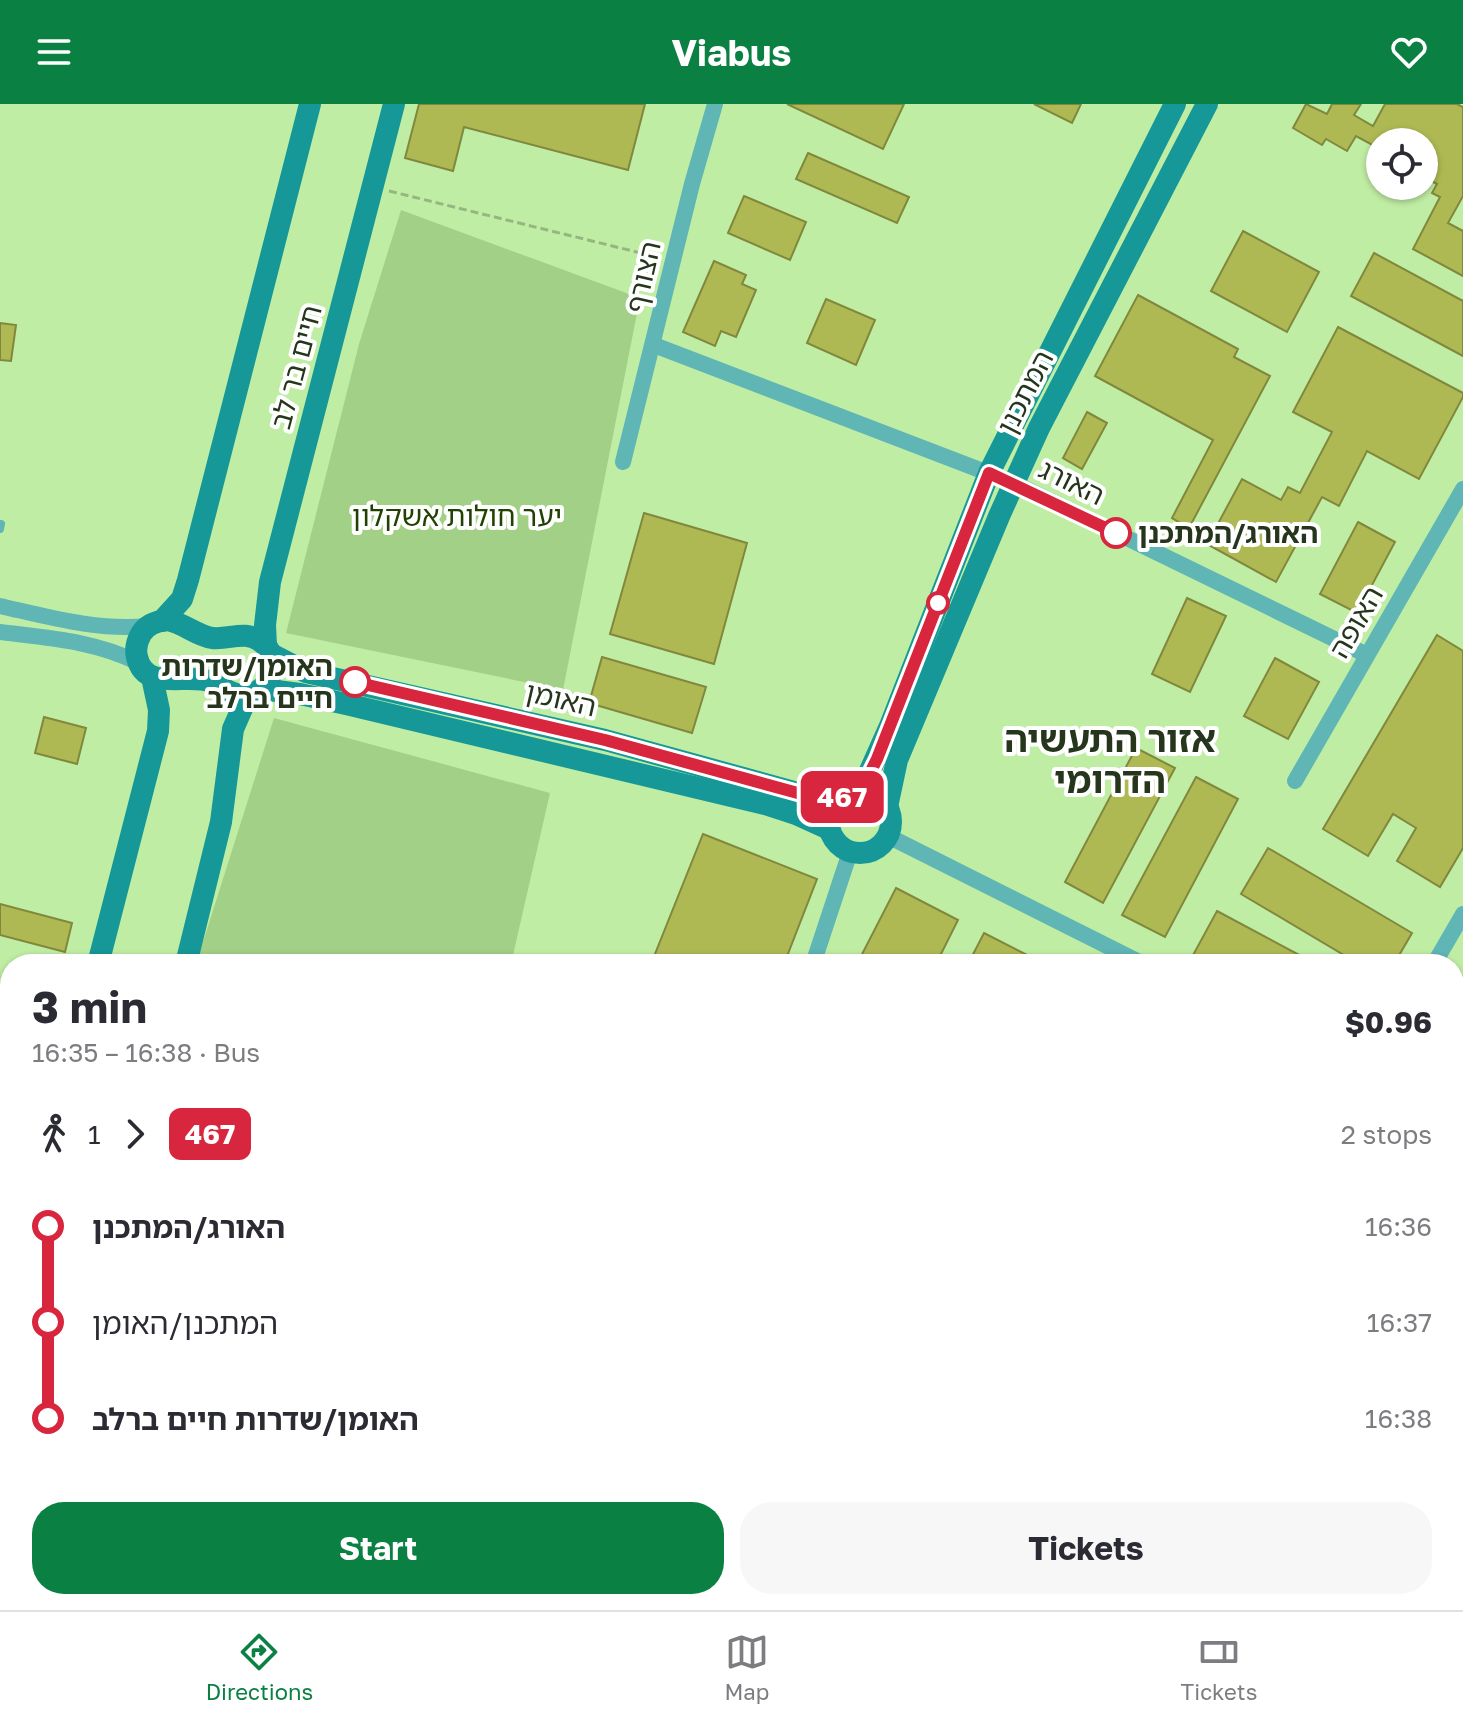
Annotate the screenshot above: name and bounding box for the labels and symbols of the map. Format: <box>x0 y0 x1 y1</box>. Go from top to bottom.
street label: הצורף <box>618 238 667 316</box>
street label: חיים בר לב <box>263 301 328 432</box>
street label: המתכנן <box>990 345 1059 439</box>
street label: האורג <box>1034 452 1110 511</box>
park label: יער חולות אשקלון <box>352 499 562 532</box>
place label: האורג/המתכנן <box>1138 516 1318 549</box>
marker: האורג/המתכנן <box>1101 518 1131 548</box>
street label: האופה <box>1322 580 1389 664</box>
unlabelled marker <box>927 592 949 614</box>
place label: האומן/שדרות חיים ברלב <box>161 649 333 714</box>
marker: האומן/שדרות חיים ברלב <box>340 667 370 697</box>
street label: האומן <box>523 674 600 723</box>
district label: אזור התעשיה הדרומי <box>1004 717 1216 801</box>
line badge: 467 <box>796 771 888 823</box>

